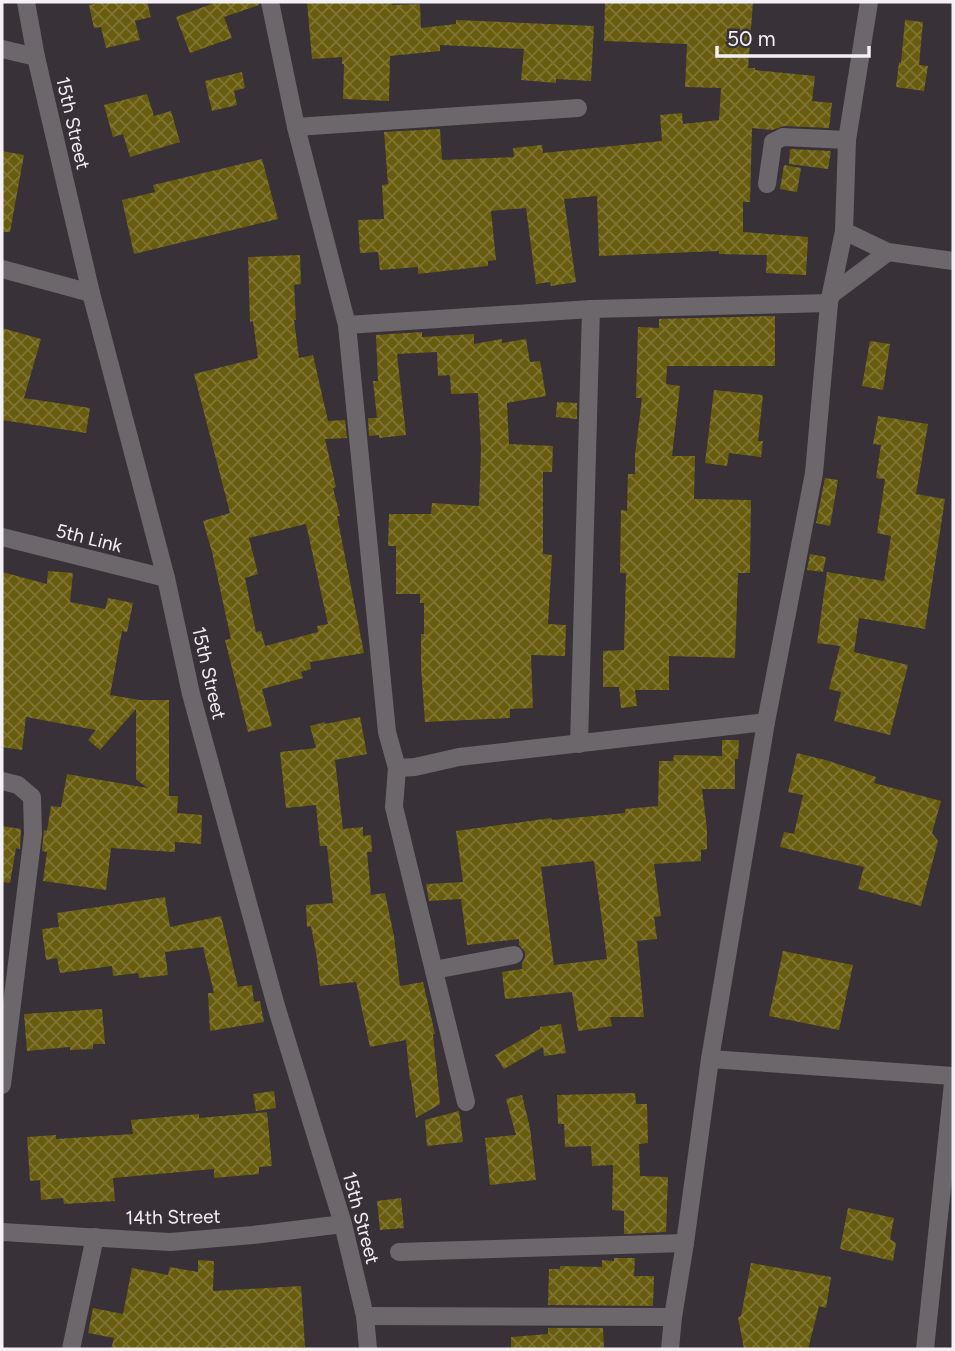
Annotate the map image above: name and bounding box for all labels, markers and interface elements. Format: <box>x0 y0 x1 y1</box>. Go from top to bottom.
scale bar <box>717 14 869 58</box>
text: 50 m <box>727 26 776 51</box>
street label: 15th Street <box>51 74 95 172</box>
street label: 5th Link <box>53 519 125 558</box>
street label: 15th Street <box>187 624 231 722</box>
street label: 15th Street <box>338 1169 384 1267</box>
street label: 14th Street <box>125 1205 221 1229</box>

